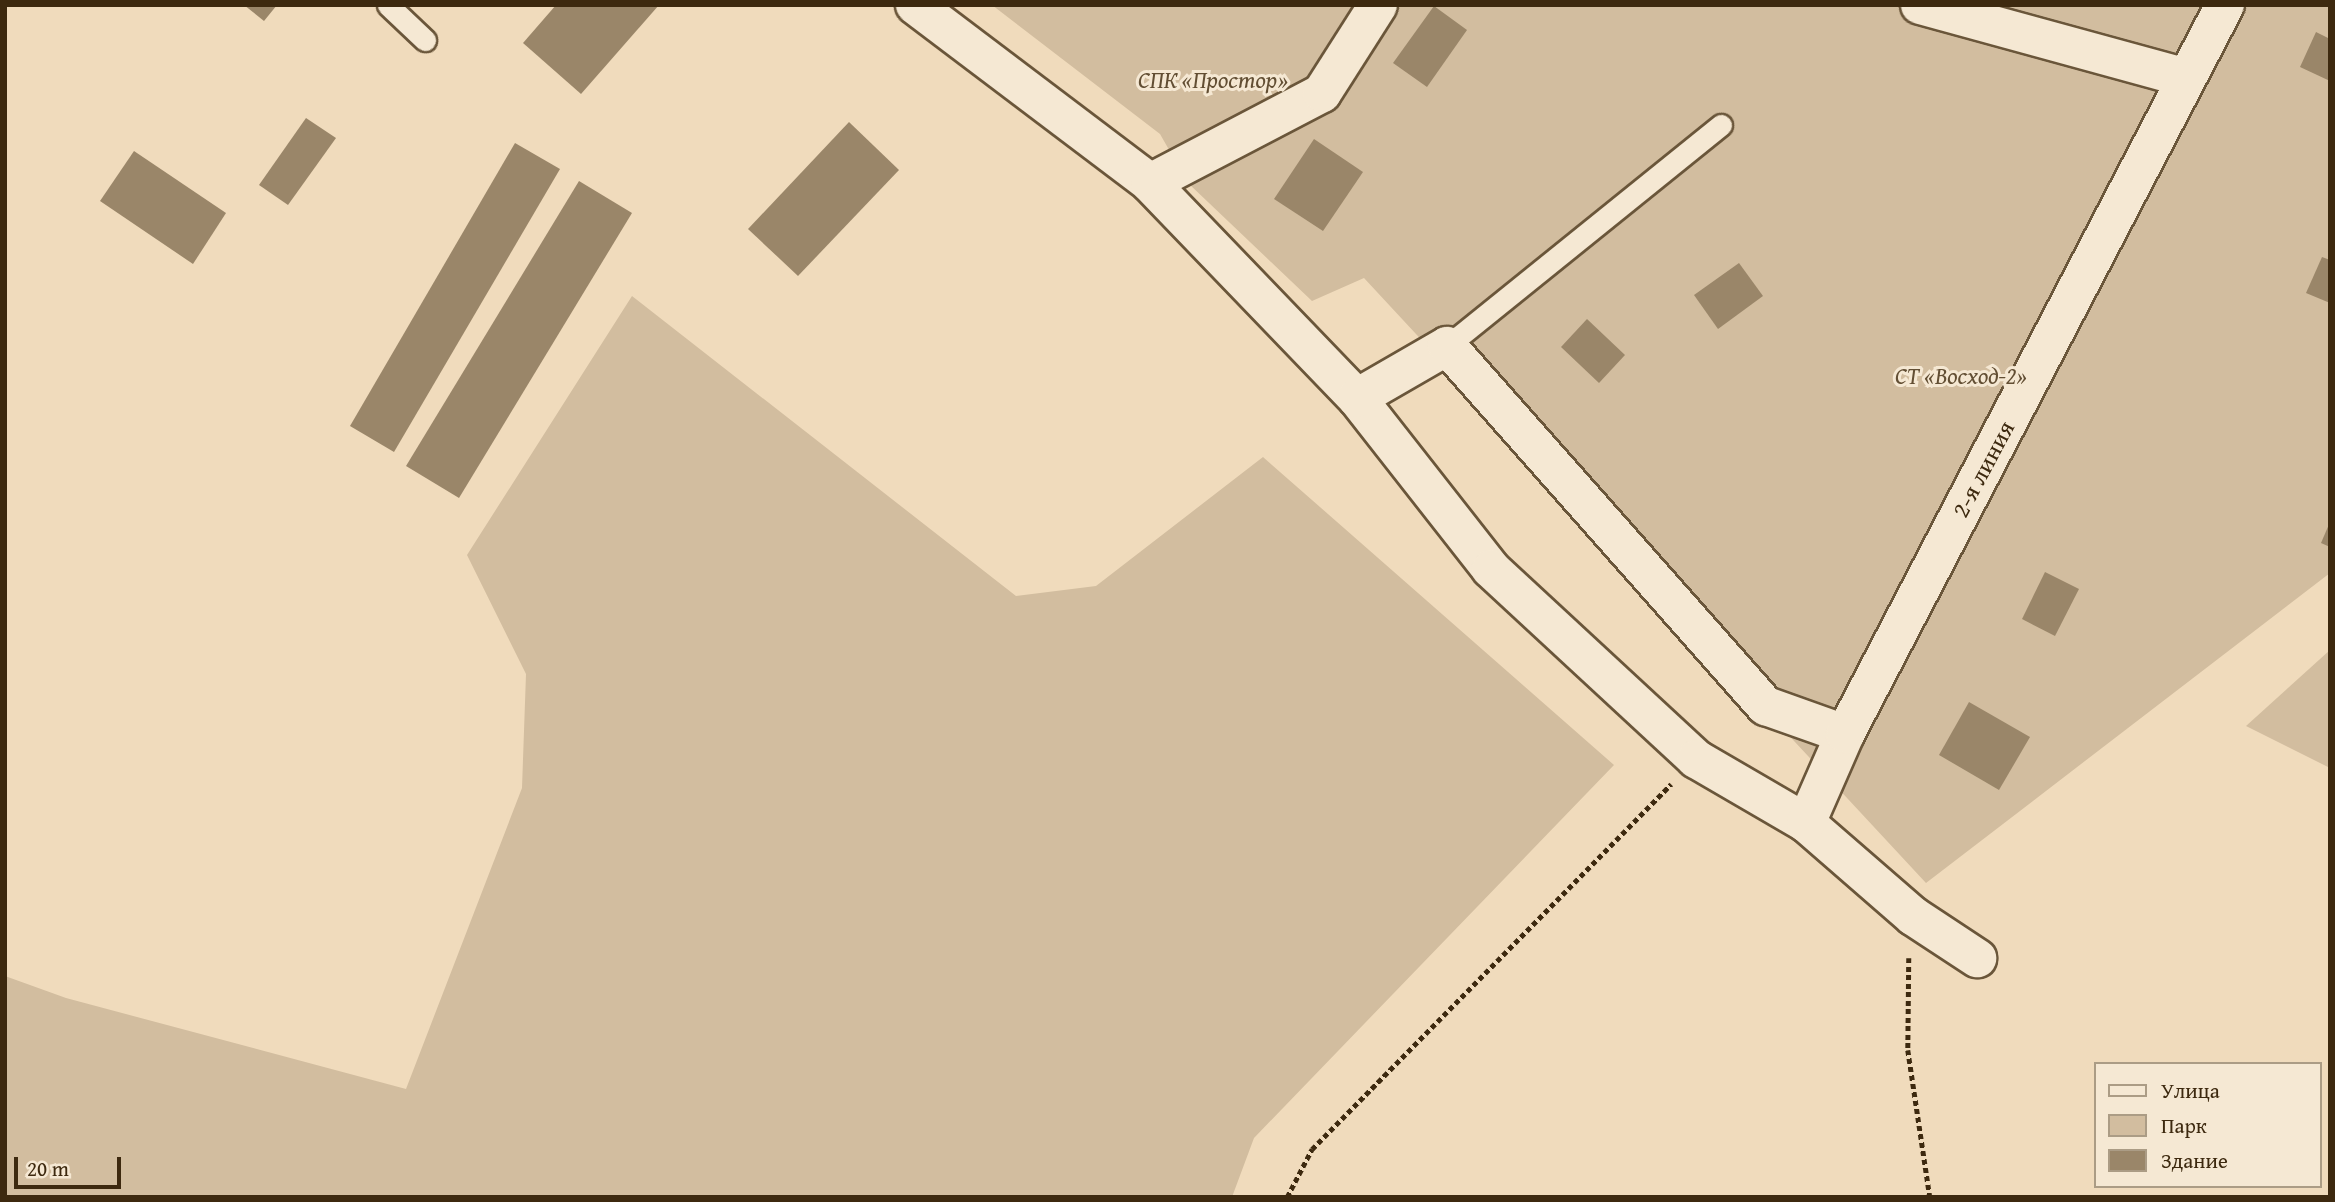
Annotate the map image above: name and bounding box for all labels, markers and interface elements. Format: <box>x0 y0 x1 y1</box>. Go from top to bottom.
park label: СПК «Простор» <box>1138 66 1288 94</box>
park label: СТ «Восход-2» <box>1895 362 2027 390</box>
street label: 2-я линия <box>1946 416 2020 522</box>
legend <box>2094 1062 2321 1188</box>
text: Улица <box>2161 1075 2220 1106</box>
text: Парк <box>2161 1110 2207 1141</box>
scale bar <box>18 1142 124 1186</box>
text: Здание <box>2161 1145 2228 1176</box>
text: 20 m <box>27 1153 69 1184</box>

